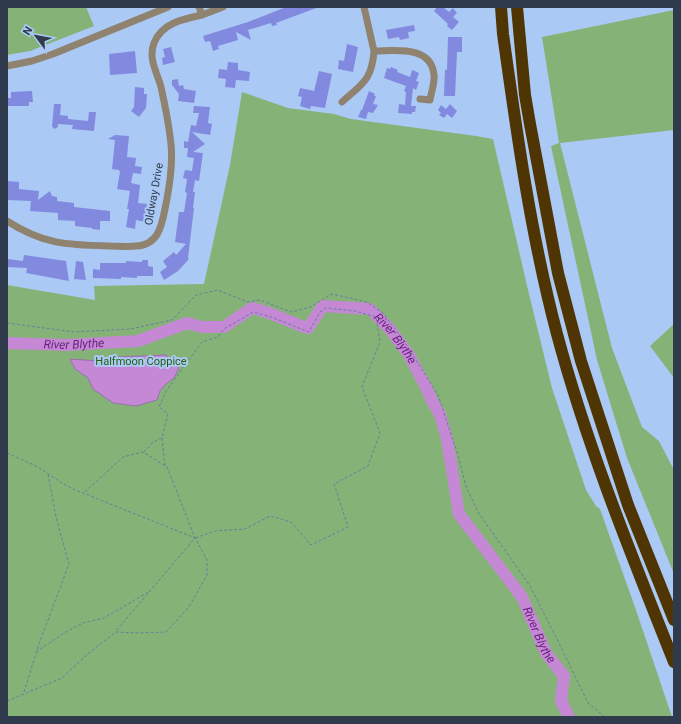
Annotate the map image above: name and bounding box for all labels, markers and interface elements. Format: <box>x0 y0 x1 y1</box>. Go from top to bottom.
north arrow <box>16 16 56 56</box>
text: N <box>20 24 36 38</box>
street label: Oldway Drive <box>142 162 166 226</box>
water label: River Blythe <box>371 310 419 366</box>
water label: River Blythe <box>43 336 105 352</box>
park label: Halfmoon Coppice <box>95 355 187 368</box>
water label: River Blythe <box>520 605 558 666</box>

